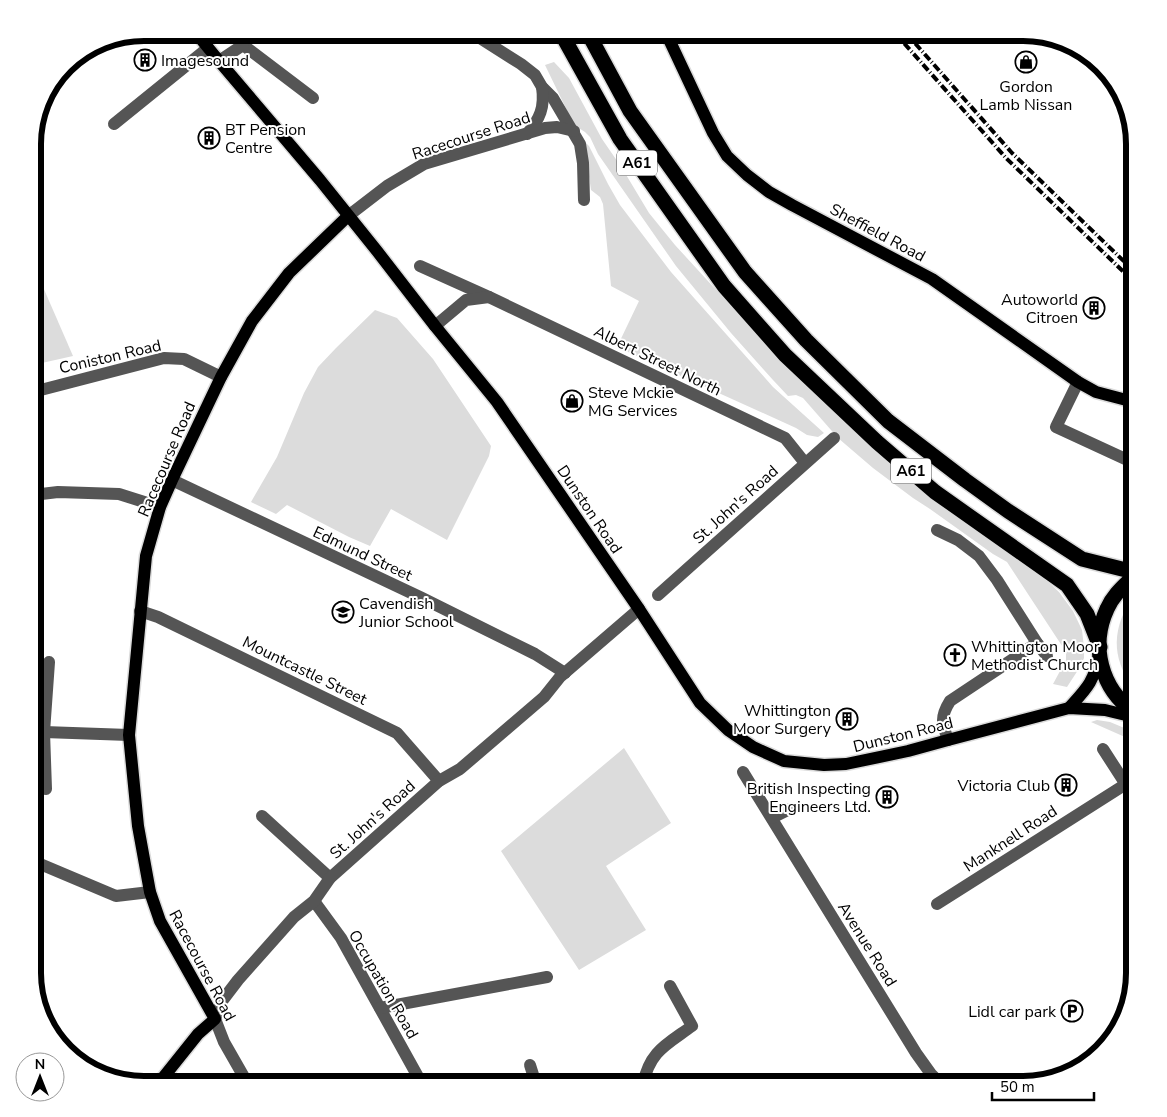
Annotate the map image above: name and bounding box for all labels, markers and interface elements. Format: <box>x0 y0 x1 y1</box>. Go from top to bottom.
building icon: Imagesound <box>133 48 157 72</box>
place label: Imagesound <box>161 50 249 72</box>
shop icon: Gordon Lamb Nissan <box>1014 50 1038 74</box>
place label: Gordon Lamb Nissan <box>980 76 1072 116</box>
street label: Racecourse Road <box>409 106 533 165</box>
place label: BT Pension Centre <box>225 119 306 159</box>
building icon: BT Pension Centre <box>197 126 221 150</box>
road number: A61 <box>617 150 657 176</box>
street label: Sheffield Road <box>826 198 929 267</box>
place label: Autoworld Citroen <box>1001 289 1078 329</box>
building icon: Autoworld Citroen <box>1082 296 1106 320</box>
street label: Albert Street North <box>590 320 725 401</box>
street label: Coniston Road <box>57 335 164 379</box>
place label: Steve Mckie MG Services <box>588 382 677 422</box>
shop icon: Steve Mckie MG Services <box>560 389 584 413</box>
street label: Racecourse Road <box>133 398 201 520</box>
road number: A61 <box>891 458 931 484</box>
street label: St. John's Road <box>688 460 783 549</box>
street label: Dunston Road <box>551 461 627 558</box>
street label: Edmund Street <box>309 521 416 587</box>
place label: Cavendish Junior School <box>358 593 454 633</box>
school or university icon: Cavendish Junior School <box>331 600 355 624</box>
street label: Mountcastle Street <box>239 631 371 711</box>
place label: Whittington Moor Methodist Church <box>971 636 1100 676</box>
church icon: Whittington Moor Methodist Church <box>943 643 967 667</box>
place label: Whittington Moor Surgery <box>733 700 832 740</box>
building icon: Whittington Moor Surgery <box>835 707 859 731</box>
street label: Dunston Road <box>851 712 956 758</box>
building icon: Victoria Club <box>1054 773 1078 797</box>
street label: St. John's Road <box>325 775 420 864</box>
place label: Victoria Club <box>957 775 1050 797</box>
place label: British Inspecting Engineers Ltd. <box>747 778 871 818</box>
building icon: British Inspecting Engineers Ltd. <box>875 785 899 809</box>
street label: Manknell Road <box>959 800 1062 877</box>
street label: Avenue Road <box>832 898 902 991</box>
street label: Racecourse Road <box>163 906 241 1025</box>
street label: Occupation Road <box>343 926 423 1043</box>
parking icon: Lidl car park <box>1060 999 1084 1023</box>
place label: Lidl car park <box>968 1001 1057 1023</box>
north arrow <box>15 1052 65 1102</box>
text: N <box>35 1055 45 1074</box>
scale bar <box>992 1070 1094 1102</box>
text: 50 m <box>1000 1077 1035 1097</box>

